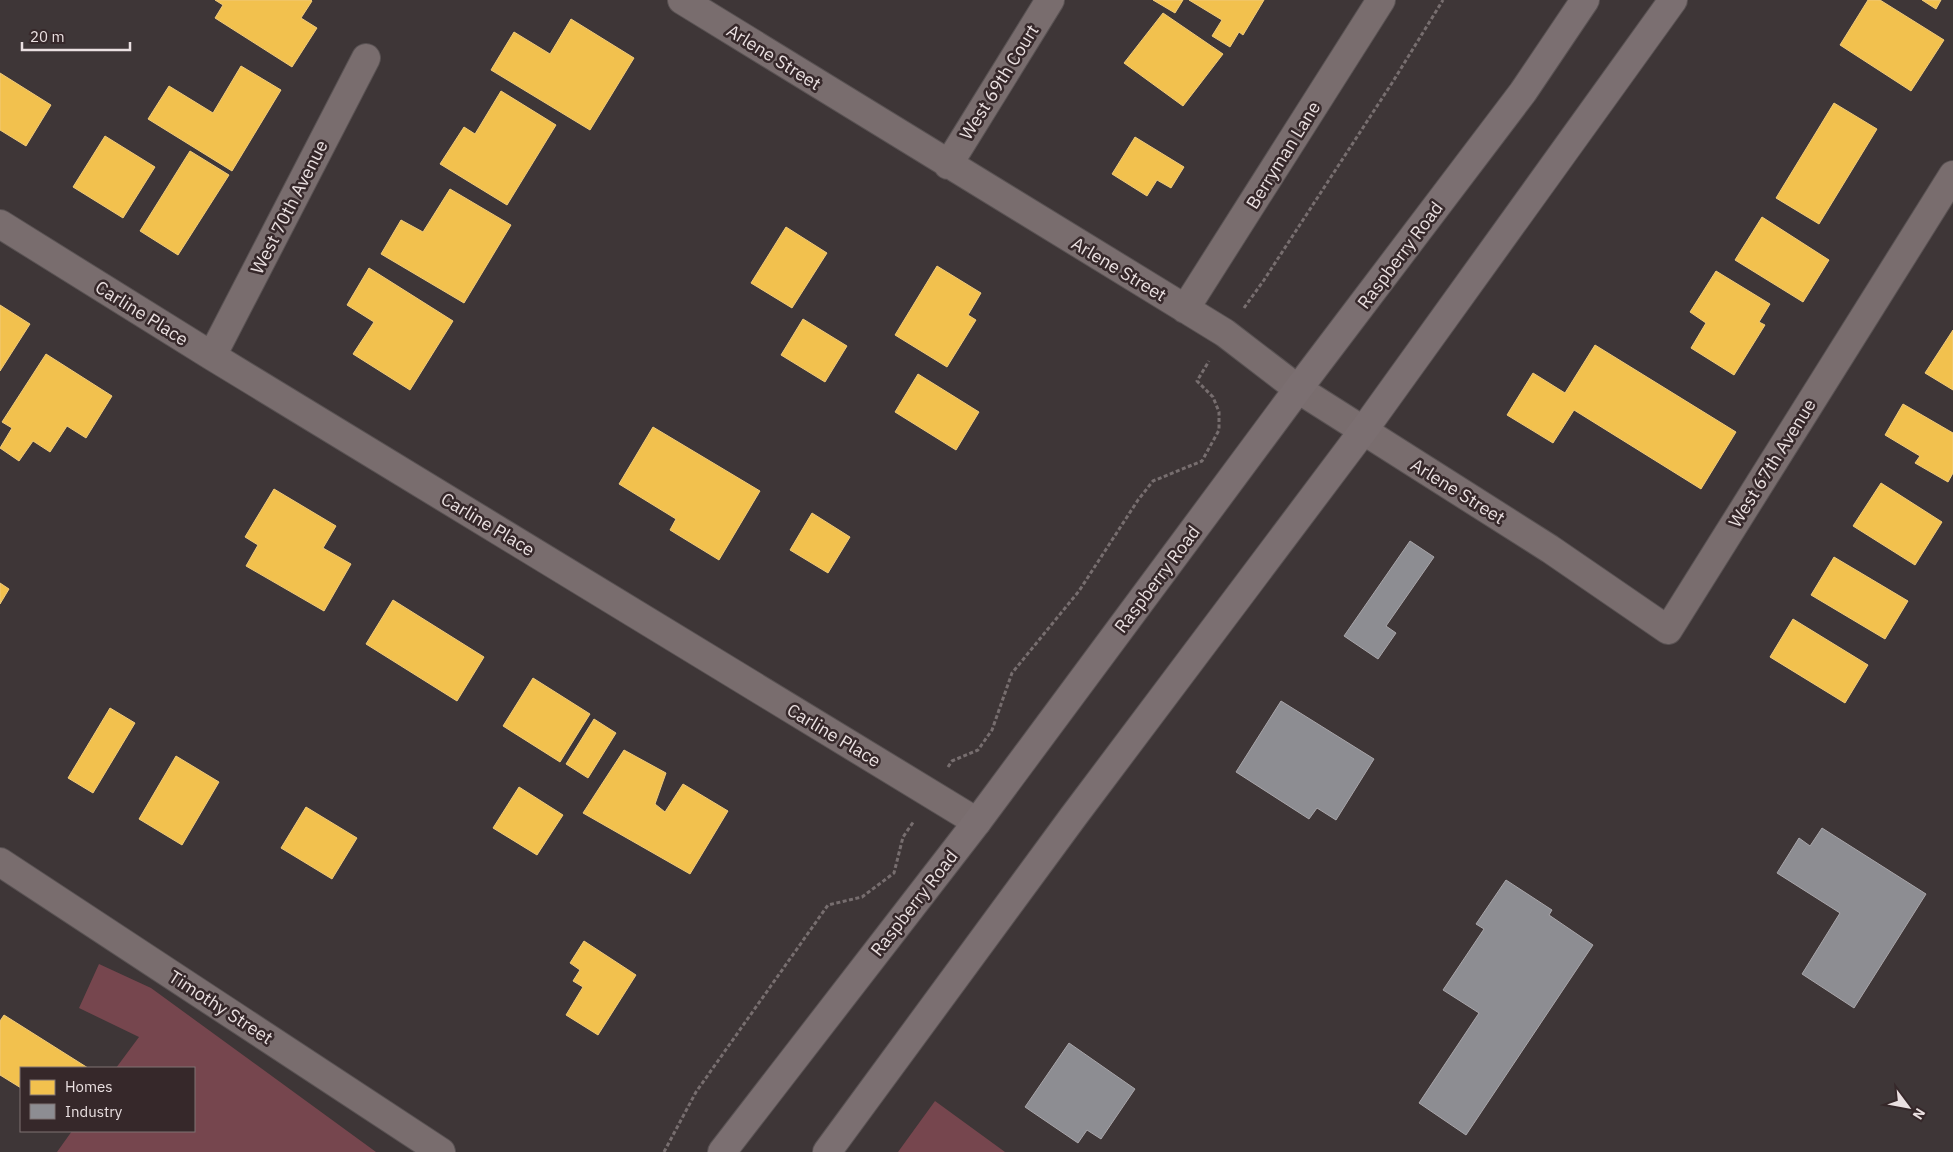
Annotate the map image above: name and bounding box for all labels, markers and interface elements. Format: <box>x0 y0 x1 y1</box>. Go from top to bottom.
street label: Arlene Street <box>723 19 825 95</box>
scale bar <box>22 20 130 52</box>
street label: West 69th Court <box>954 20 1044 144</box>
text: 20 m <box>30 27 65 46</box>
street label: Berryman Lane <box>1241 97 1325 213</box>
street label: West 70th Avenue <box>245 136 333 278</box>
street label: Raspberry Road <box>1352 197 1448 313</box>
street label: Arlene Street <box>1067 232 1171 306</box>
street label: Carline Place <box>91 275 193 351</box>
street label: West 67th Avenue <box>1723 394 1821 532</box>
street label: Arlene Street <box>1407 453 1509 529</box>
street label: Carline Place <box>437 487 539 561</box>
street label: Raspberry Road <box>1109 521 1205 637</box>
street label: Carline Place <box>783 698 885 772</box>
street label: Raspberry Road <box>865 845 963 961</box>
street label: Timothy Street <box>165 965 277 1049</box>
legend <box>20 1067 195 1132</box>
text: Homes <box>65 1077 113 1096</box>
north arrow <box>1883 1082 1933 1132</box>
text: Industry <box>65 1102 123 1121</box>
text: N <box>1909 1105 1929 1123</box>

